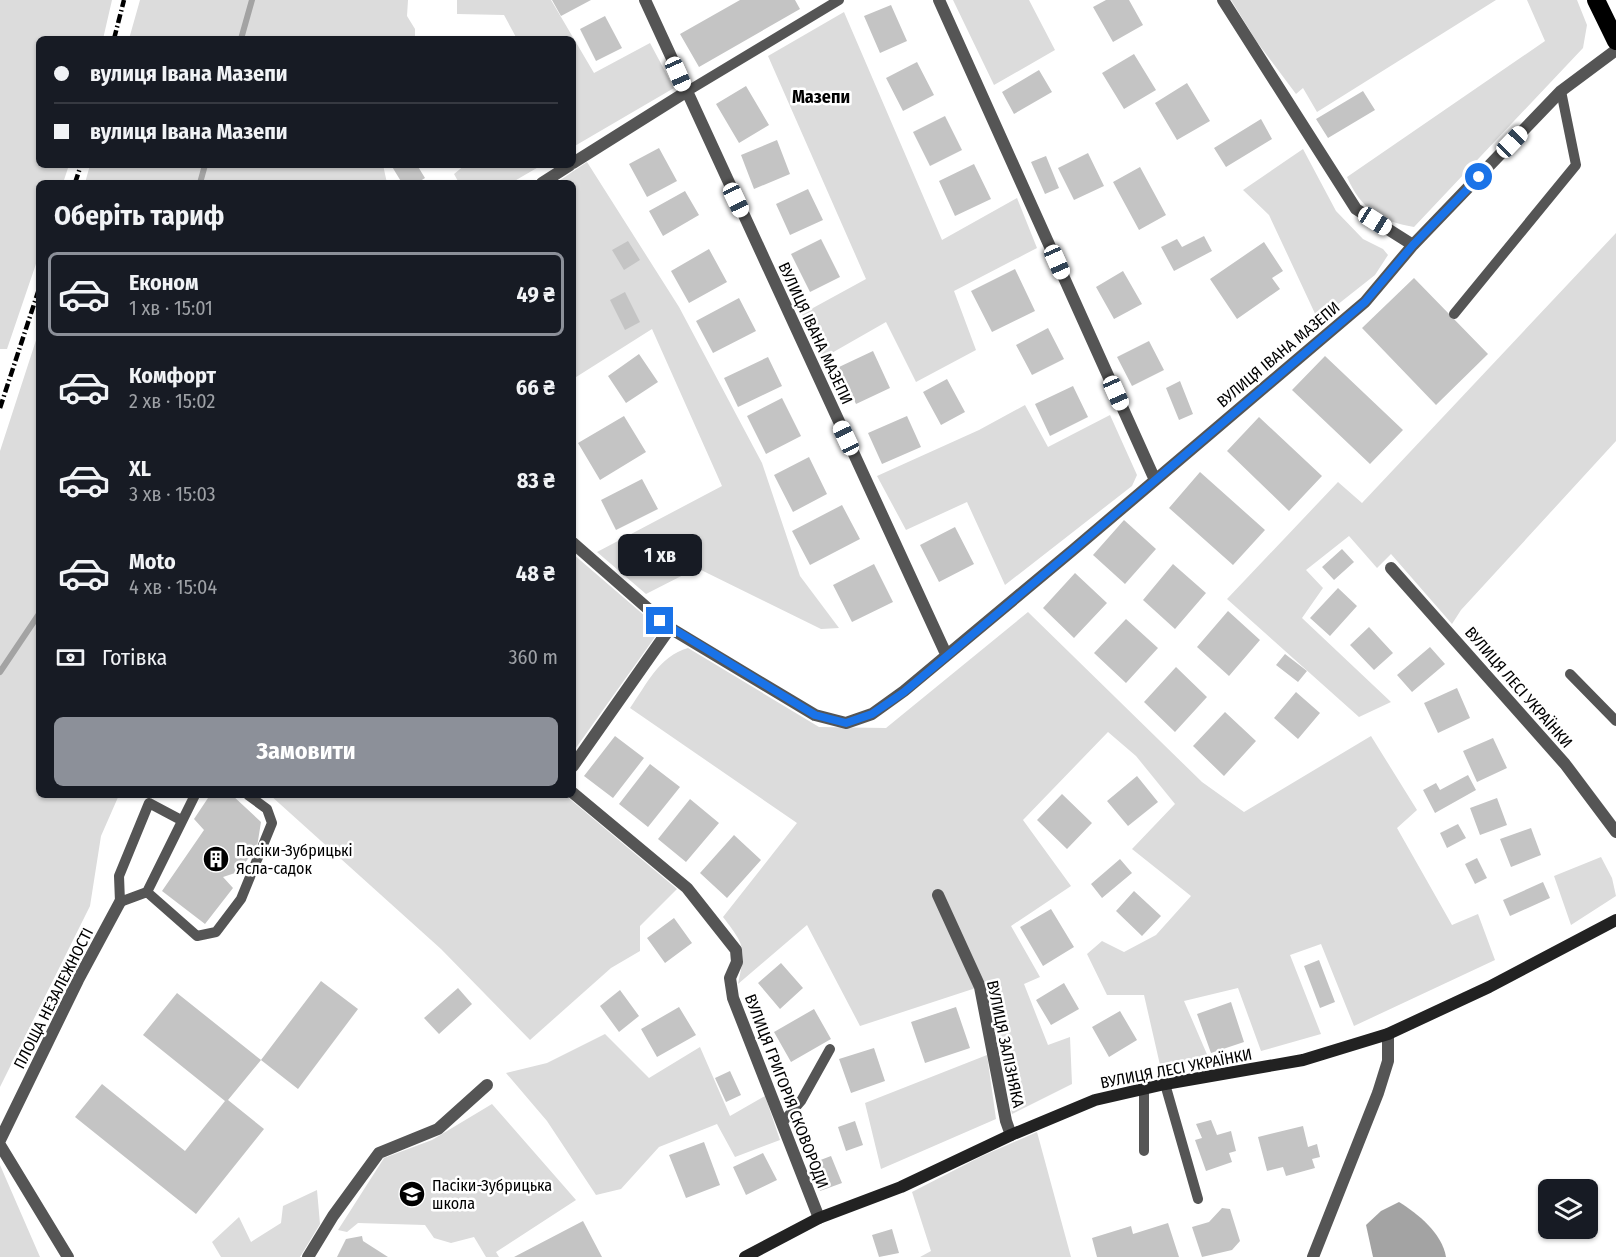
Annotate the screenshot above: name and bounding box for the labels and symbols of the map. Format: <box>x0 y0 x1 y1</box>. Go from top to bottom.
car <box>662 54 694 94</box>
district label: Мазепи <box>792 86 850 108</box>
car <box>1493 123 1531 161</box>
route start <box>1465 163 1492 190</box>
car <box>720 180 752 220</box>
car <box>1355 204 1395 238</box>
car <box>1041 242 1073 282</box>
street label: ВУЛИЦЯ ІВАНА МАЗЕПИ <box>774 259 857 407</box>
street label: ВУЛИЦЯ ІВАНА МАЗЕПИ <box>1213 297 1344 411</box>
car <box>1100 373 1132 413</box>
car <box>830 418 862 458</box>
callout: 1 хв <box>618 534 702 576</box>
route end <box>646 607 673 634</box>
street label: ВУЛИЦЯ ЛЕСІ УКРАЇНКИ <box>1461 623 1576 752</box>
place label: Пасіки-Зубрицькі Ясла-садок <box>236 841 353 878</box>
building icon: Пасіки-Зубрицькі Ясла-садок <box>201 844 231 874</box>
street label: ПЛОЩА НЕЗАЛЕЖНОСТІ <box>10 925 97 1072</box>
street label: ВУЛИЦЯ ЗАЛІЗНЯКА <box>983 979 1028 1110</box>
street label: ВУЛИЦЯ ГРИГОРІЯ СКОВОРОДИ <box>741 991 832 1191</box>
street label: ВУЛИЦЯ ЛЕСІ УКРАЇНКИ <box>1099 1044 1254 1093</box>
place label: Пасіки-Зубрицька школа <box>432 1176 552 1213</box>
school or university icon: Пасіки-Зубрицька школа <box>397 1179 427 1209</box>

